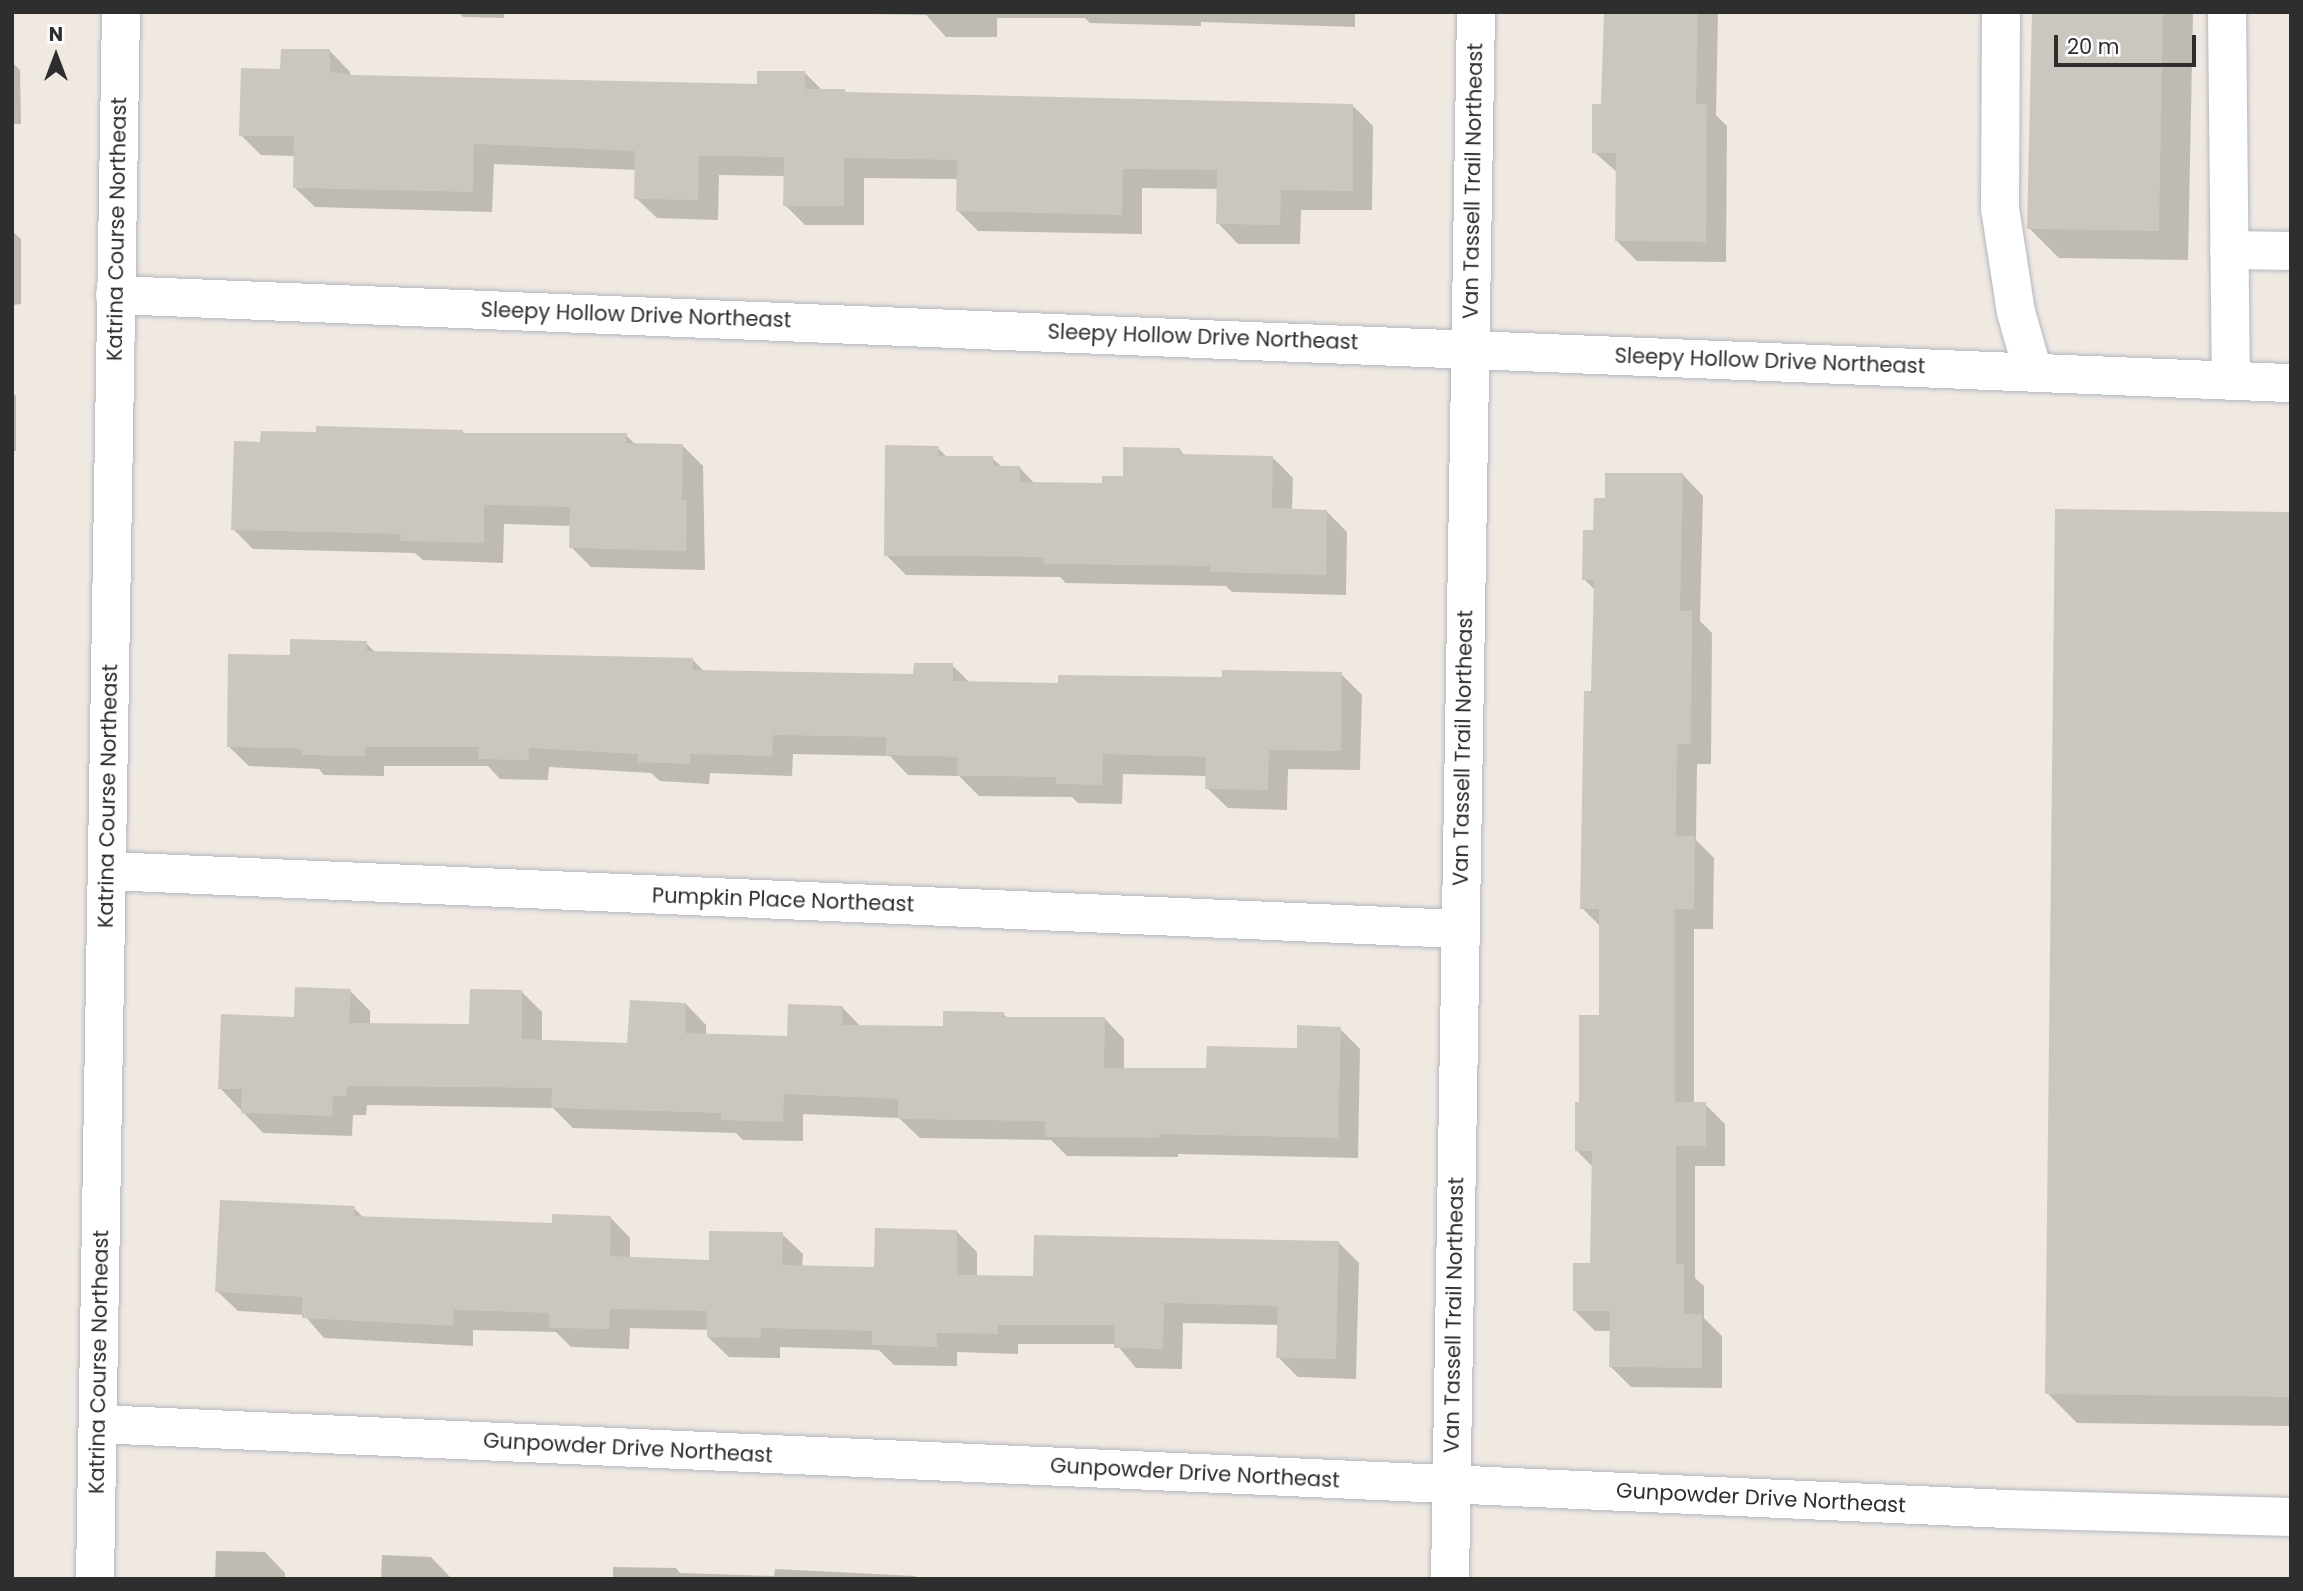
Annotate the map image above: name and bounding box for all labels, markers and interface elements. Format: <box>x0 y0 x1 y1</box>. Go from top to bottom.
north arrow <box>21 21 91 91</box>
text: N <box>49 21 63 48</box>
scale bar <box>2058 21 2200 65</box>
text: 20 m <box>2067 32 2120 61</box>
street label: Van Tassell Trail Northeast <box>1458 43 1488 319</box>
street label: Katrina Course Northeast <box>102 97 132 361</box>
street label: Sleepy Hollow Drive Northeast <box>480 297 792 333</box>
street label: Sleepy Hollow Drive Northeast <box>1047 319 1359 355</box>
street label: Sleepy Hollow Drive Northeast <box>1614 343 1926 379</box>
street label: Van Tassell Trail Northeast <box>1448 610 1478 886</box>
street label: Katrina Course Northeast <box>93 664 123 928</box>
street label: Pumpkin Place Northeast <box>651 883 915 917</box>
street label: Van Tassell Trail Northeast <box>1439 1177 1469 1453</box>
street label: Katrina Course Northeast <box>84 1230 114 1494</box>
street label: Gunpowder Drive Northeast <box>483 1428 773 1468</box>
street label: Gunpowder Drive Northeast <box>1050 1453 1340 1493</box>
street label: Gunpowder Drive Northeast <box>1616 1478 1906 1518</box>

